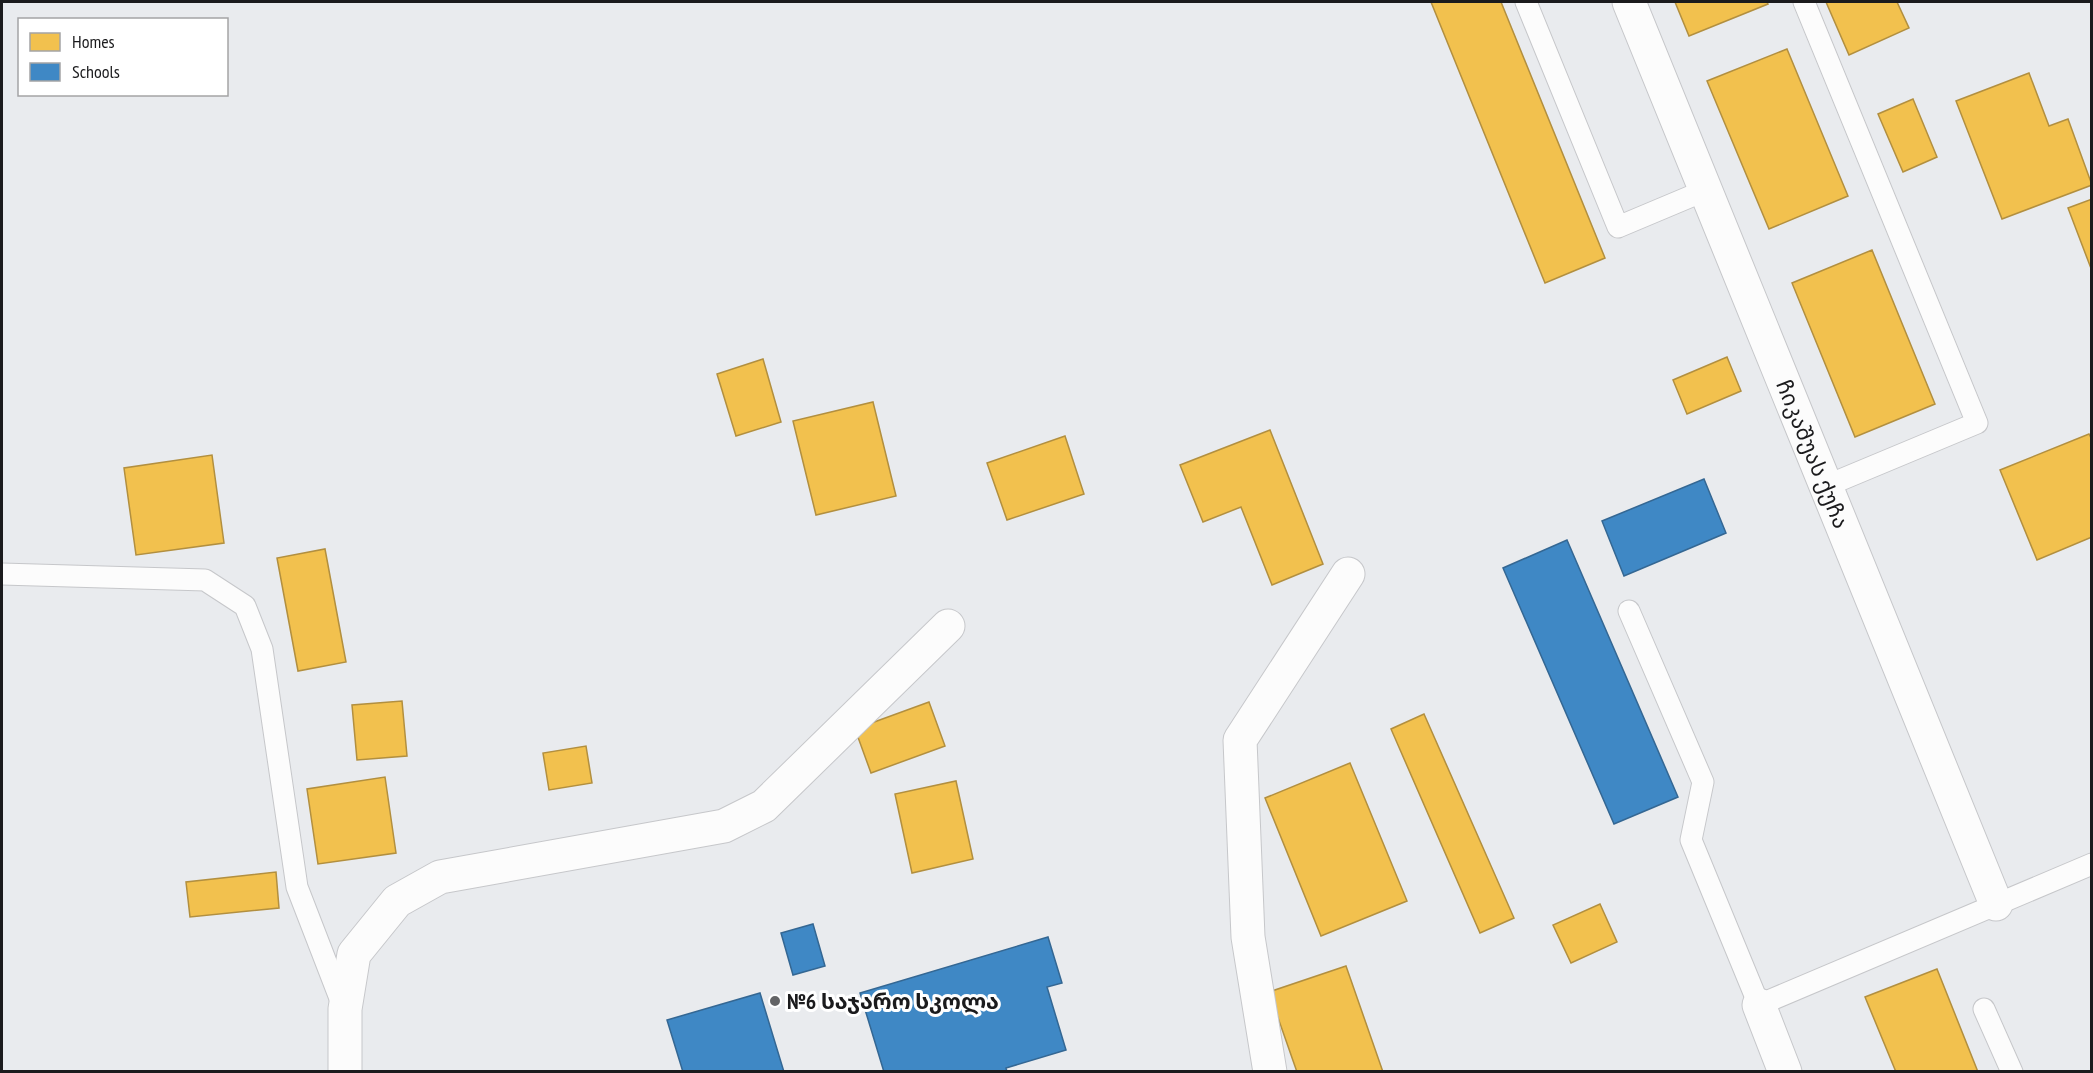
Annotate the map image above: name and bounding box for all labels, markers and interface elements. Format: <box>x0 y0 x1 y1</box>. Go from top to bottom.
legend <box>18 18 228 96</box>
text: Homes <box>72 30 115 53</box>
text: Schools <box>72 60 120 83</box>
street label: ჩიკაშუას ქუჩა <box>1770 376 1856 533</box>
place label: №6 საჯარო სკოლა <box>787 987 999 1015</box>
marker: №6 საჯარო სკოლა <box>768 994 782 1008</box>

